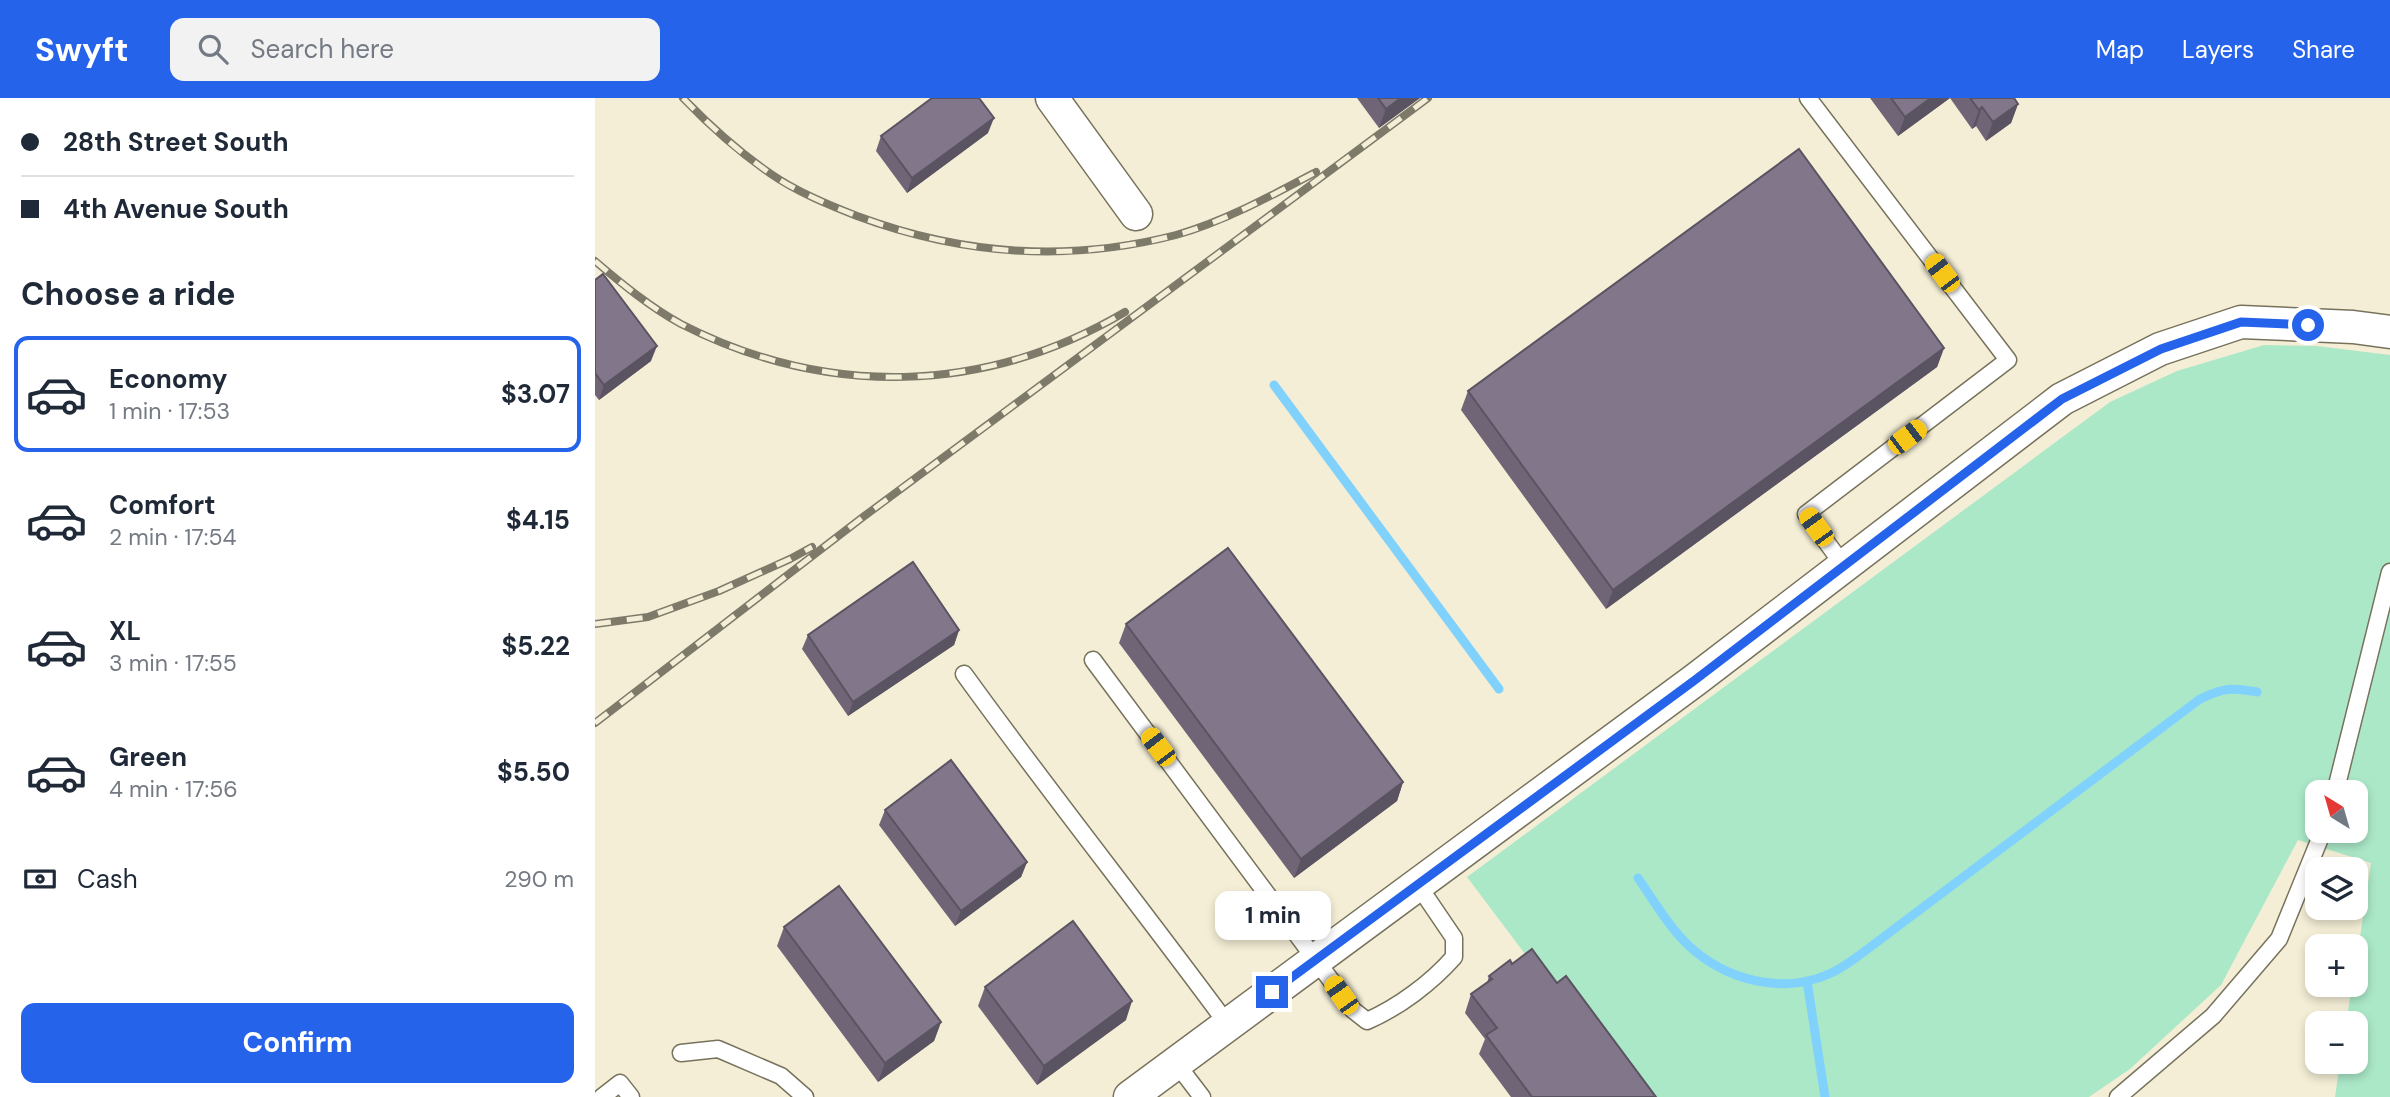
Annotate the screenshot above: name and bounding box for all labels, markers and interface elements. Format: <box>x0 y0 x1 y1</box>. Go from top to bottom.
search box <box>170 18 660 81</box>
text: Swyft <box>35 28 128 71</box>
icon: search <box>194 30 232 68</box>
text: Search here <box>250 32 394 66</box>
text: Map <box>2096 34 2144 65</box>
text: Layers <box>2182 34 2254 65</box>
text: Share <box>2292 34 2355 65</box>
text: 28th Street South <box>63 125 289 159</box>
text: 4th Avenue South <box>63 192 289 226</box>
car <box>1921 250 1964 296</box>
text: Choose a ride <box>21 273 236 315</box>
route start <box>2292 309 2324 341</box>
text: Economy <box>109 362 227 396</box>
icon: car <box>25 363 88 426</box>
text: $3.07 <box>501 377 570 411</box>
text: 1 min · 17:53 <box>109 396 230 426</box>
car <box>1884 416 1931 458</box>
text: Comfort <box>109 488 215 522</box>
icon: car <box>25 489 88 552</box>
text: $4.15 <box>506 503 570 537</box>
car <box>1796 504 1837 550</box>
text: 2 min · 17:54 <box>109 522 236 552</box>
text: XL <box>109 614 141 648</box>
icon: car <box>25 615 88 678</box>
text: $5.22 <box>502 629 570 663</box>
text: 3 min · 17:55 <box>109 648 237 678</box>
car <box>1137 724 1180 770</box>
text: Green <box>109 740 187 774</box>
icon: car <box>25 741 88 804</box>
text: $5.50 <box>497 755 570 789</box>
text: 4 min · 17:56 <box>109 774 238 804</box>
north arrow <box>2305 780 2368 844</box>
map controls <box>2305 780 2368 1074</box>
button: layers <box>2305 857 2368 920</box>
icon: cash <box>21 860 59 898</box>
text: Cash <box>77 862 138 896</box>
text: 290 m <box>504 864 574 894</box>
callout: 1 min <box>1214 890 1330 940</box>
text: 1 min <box>1245 900 1301 930</box>
button: + <box>2305 934 2368 997</box>
car <box>1321 972 1362 1018</box>
route end <box>1256 976 1288 1008</box>
button: Confirm <box>21 1003 574 1083</box>
button: − <box>2305 1011 2368 1074</box>

